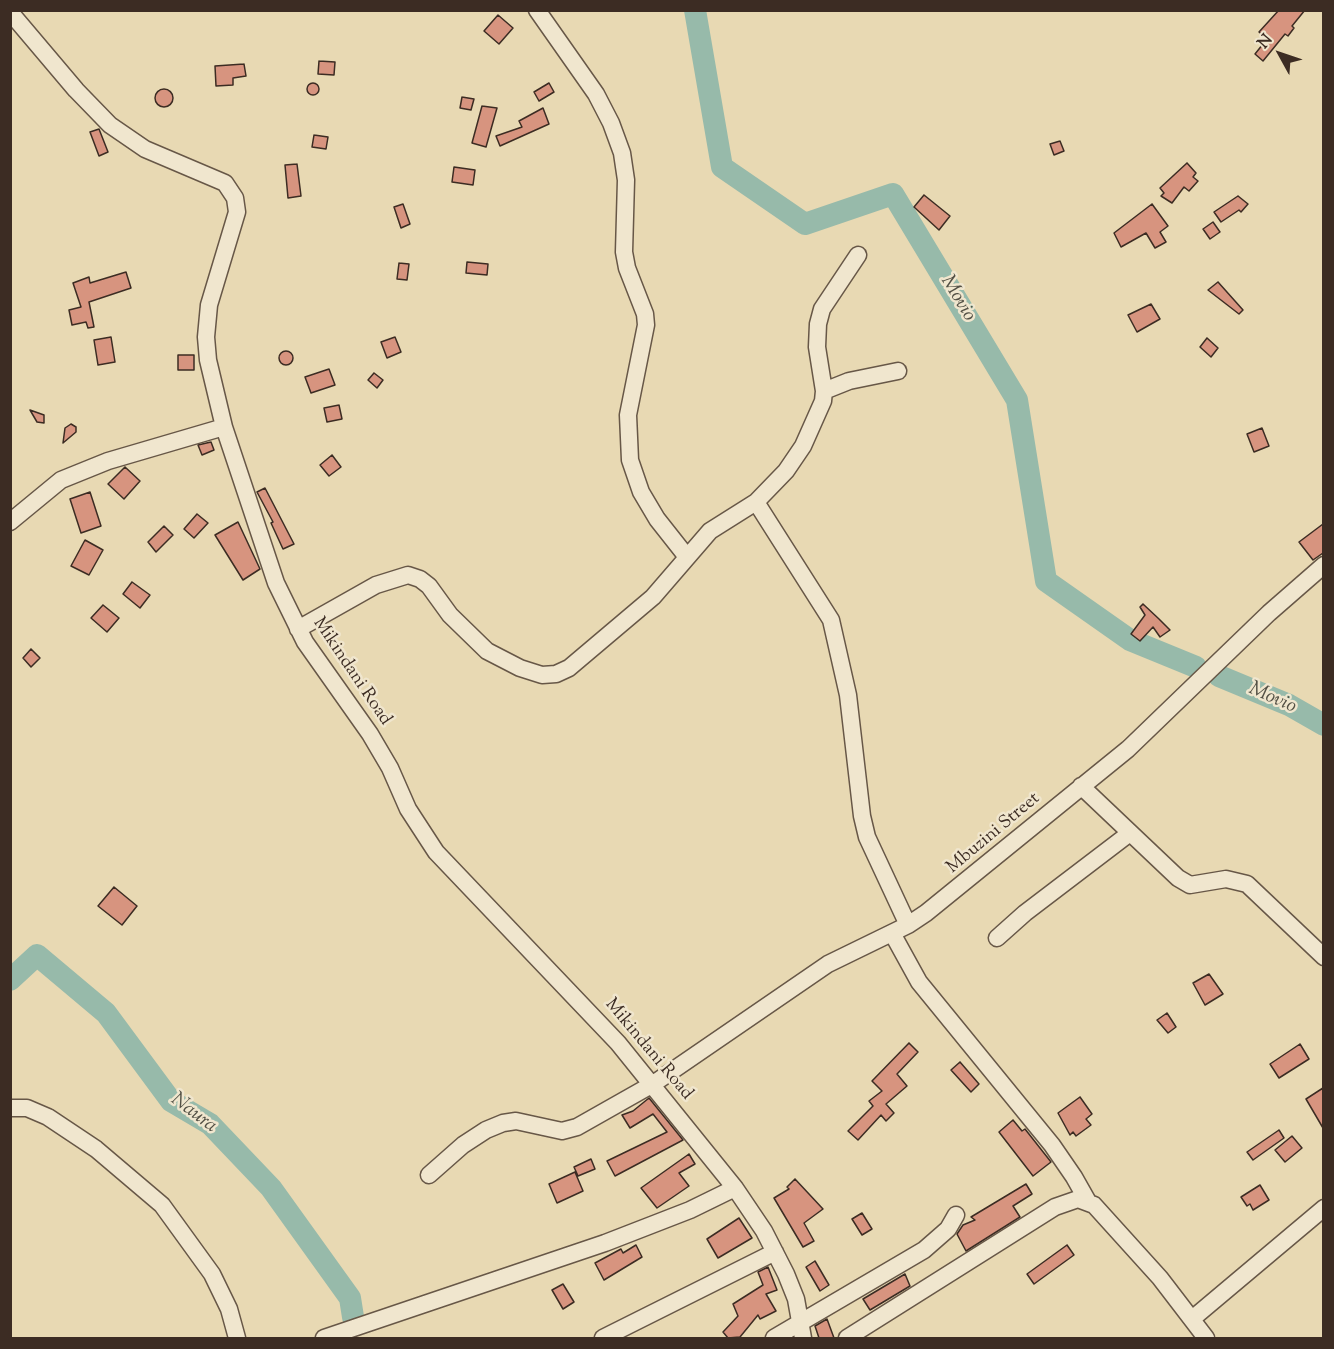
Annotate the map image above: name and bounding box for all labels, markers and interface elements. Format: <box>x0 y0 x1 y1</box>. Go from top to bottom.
north arrow <box>1250 24 1310 84</box>
text: N <box>1253 30 1279 54</box>
water label: Movio <box>934 272 980 326</box>
street label: Mikindani Road <box>307 614 395 730</box>
water label: Movio <box>1244 678 1300 720</box>
street label: Mbuzini Street <box>943 789 1045 879</box>
street label: Mikindani Road <box>599 995 697 1105</box>
water label: Naura <box>165 1089 221 1139</box>

